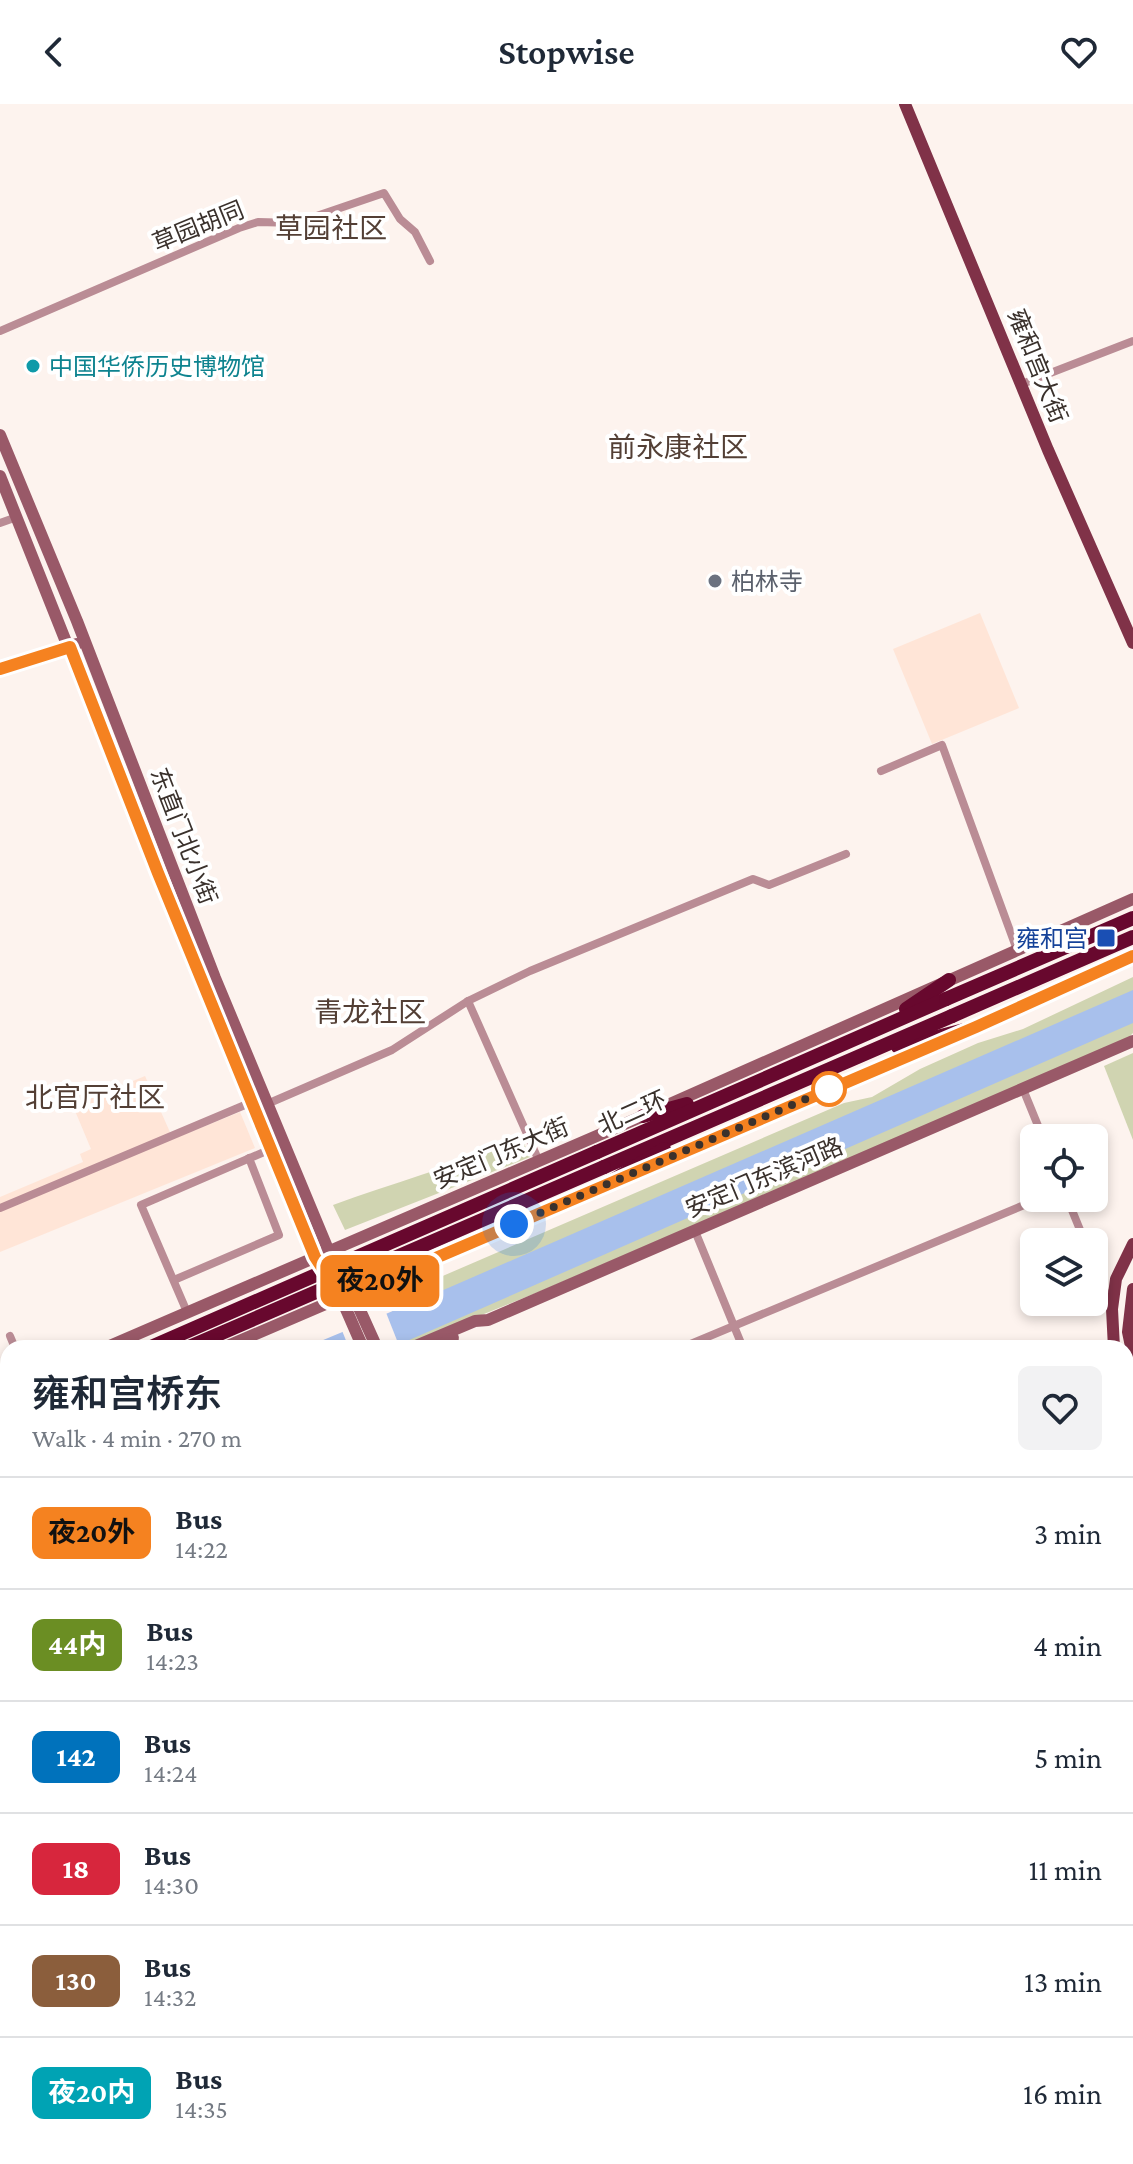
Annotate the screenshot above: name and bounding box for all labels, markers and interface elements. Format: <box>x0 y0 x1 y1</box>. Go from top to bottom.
icon: back <box>32 30 76 74</box>
icon: heart <box>1057 30 1101 74</box>
text: Stopwise <box>498 32 635 72</box>
street label: 草园胡同 <box>148 196 248 256</box>
district label: 草园社区 <box>275 213 387 244</box>
street label: 雍和宫大街 <box>1003 305 1073 427</box>
place label: 中国华侨历史博物馆 <box>49 353 265 380</box>
marker: 中国华侨历史博物馆 <box>24 357 42 375</box>
district label: 前永康社区 <box>608 432 748 463</box>
place label: 柏林寺 <box>731 568 803 595</box>
marker: 柏林寺 <box>706 572 724 590</box>
street label: 东直门北小街 <box>146 764 222 908</box>
place label: 雍和宫 <box>1016 925 1088 952</box>
marker: 雍和宫 <box>1095 927 1117 949</box>
district label: 青龙社区 <box>314 997 426 1028</box>
unlabelled marker <box>812 1072 846 1106</box>
district label: 北官厅社区 <box>25 1082 165 1113</box>
street label: 北二环 <box>594 1085 670 1139</box>
street label: 安定门东大街 <box>429 1112 573 1194</box>
map controls <box>1020 1124 1108 1316</box>
button: locate <box>1020 1124 1108 1212</box>
street label: 安定门东滨河路 <box>681 1132 847 1222</box>
your location <box>494 1204 534 1244</box>
button: layers <box>1020 1228 1108 1316</box>
line badge: 夜20外 <box>324 1255 436 1307</box>
text: 夜20外 <box>336 1265 424 1296</box>
button: heart <box>1018 1366 1102 1450</box>
text: 雍和宫桥东 <box>32 1373 222 1415</box>
text: Walk · 4 min · 270 m <box>32 1424 242 1453</box>
text: Bus <box>175 1502 222 1535</box>
text: 夜20外 <box>48 1517 135 1548</box>
text: 3 min <box>1034 1517 1102 1550</box>
text: 14:22 <box>175 1535 228 1564</box>
text: Bus <box>146 1614 193 1647</box>
text: 44内 <box>48 1629 106 1660</box>
text: 4 min <box>1033 1629 1102 1662</box>
text: 14:23 <box>146 1647 199 1676</box>
text: Bus <box>144 1726 191 1759</box>
text: 142 <box>56 1741 96 1772</box>
text: 5 min <box>1034 1741 1102 1774</box>
text: 14:24 <box>144 1759 198 1788</box>
text: Bus <box>144 1838 191 1871</box>
text: 18 <box>63 1853 89 1884</box>
text: 11 min <box>1028 1853 1102 1886</box>
text: 14:30 <box>144 1871 199 1900</box>
text: Bus <box>144 1950 191 1983</box>
text: 130 <box>55 1965 97 1996</box>
text: 13 min <box>1024 1965 1102 1998</box>
text: 14:32 <box>144 1983 196 2012</box>
text: Bus <box>175 2062 222 2095</box>
text: 夜20内 <box>48 2077 135 2108</box>
text: 16 min <box>1023 2077 1102 2110</box>
text: 14:35 <box>175 2095 228 2124</box>

